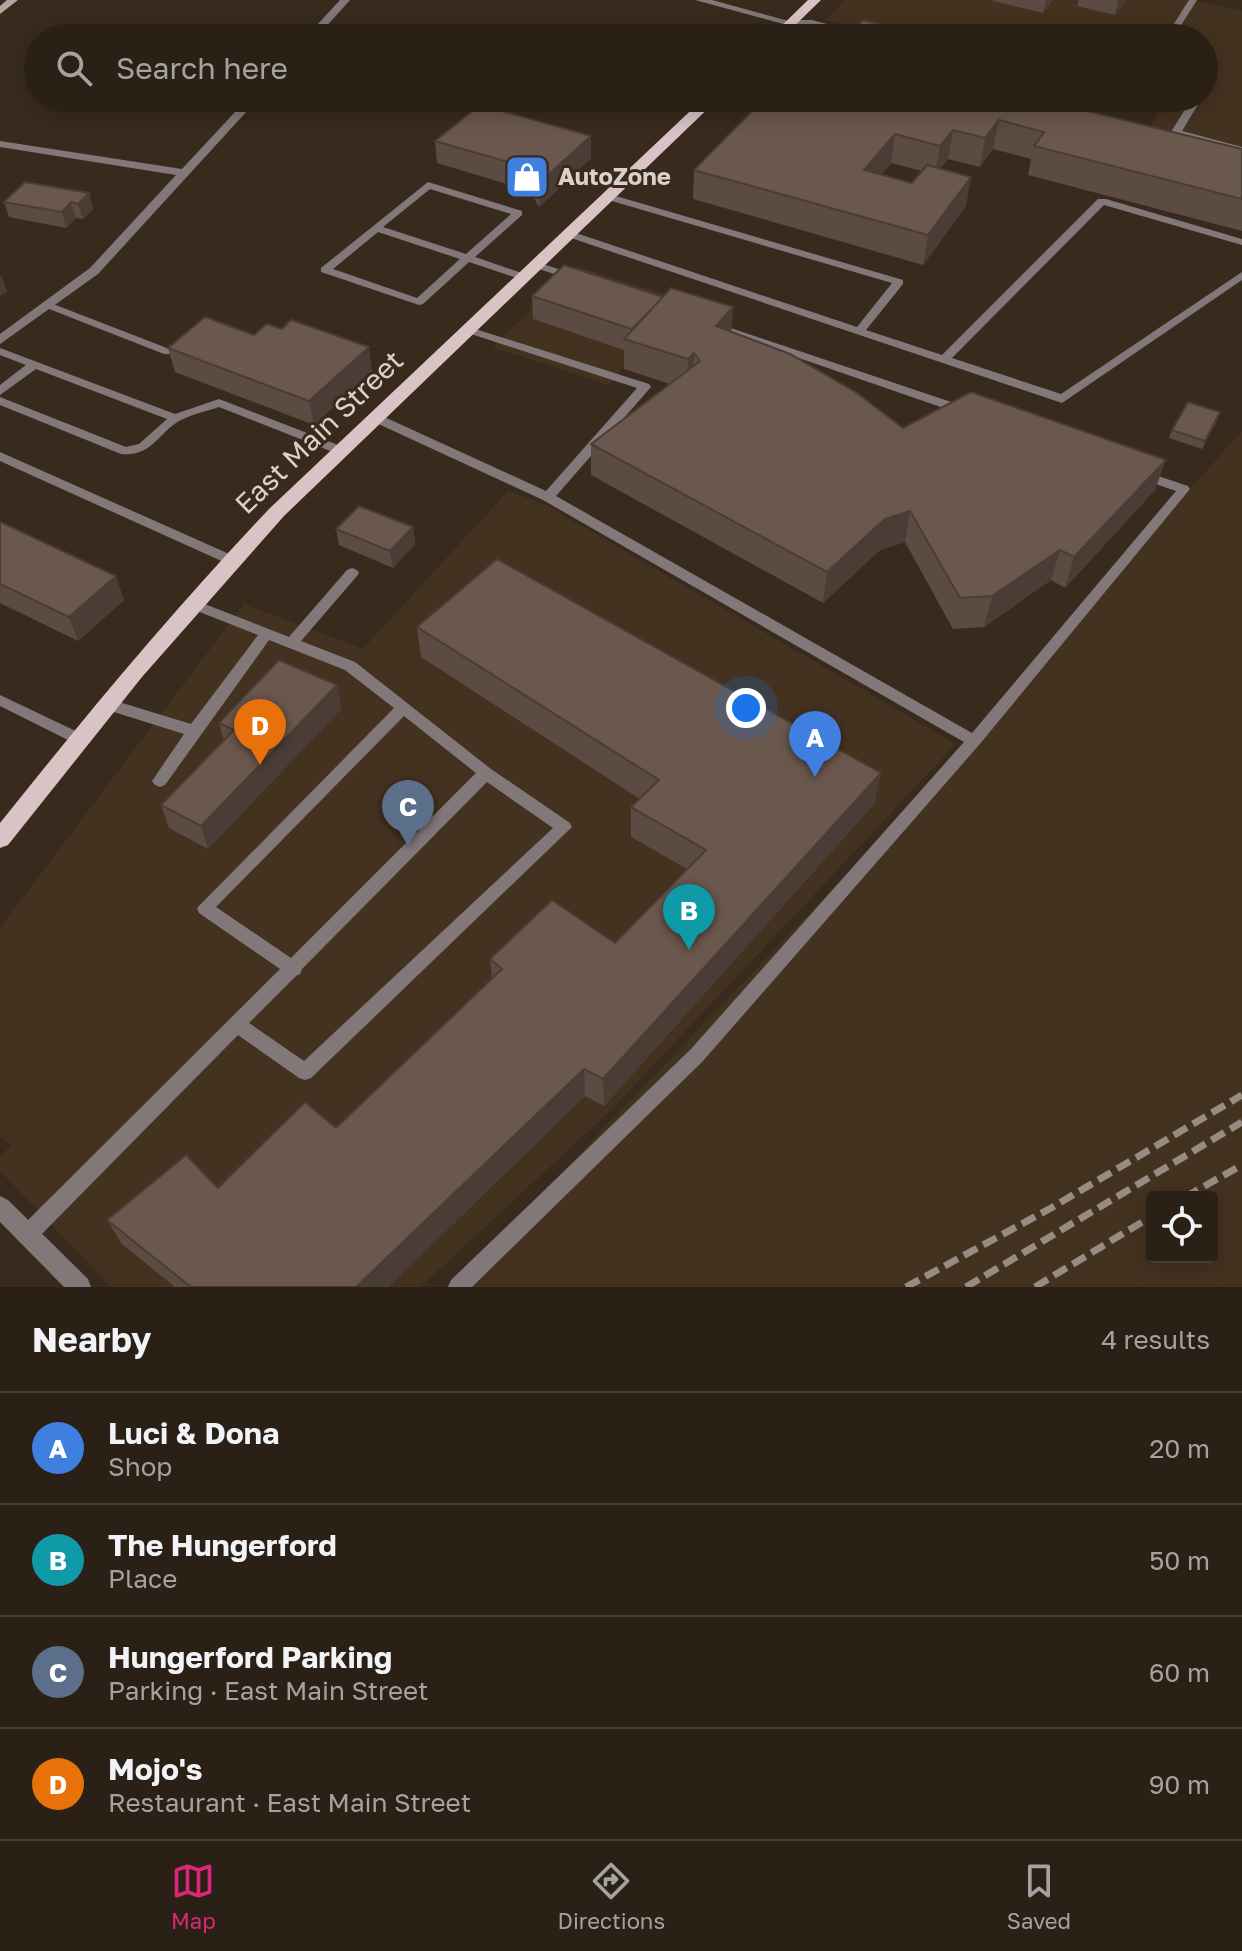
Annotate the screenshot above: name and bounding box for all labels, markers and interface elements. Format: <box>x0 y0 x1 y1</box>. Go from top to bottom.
search box <box>24 24 1218 112</box>
icon: search <box>52 46 96 90</box>
text: Search here <box>116 50 288 86</box>
shop icon: AutoZone <box>503 153 551 201</box>
place label: AutoZone <box>558 161 671 190</box>
street label: East Main Street <box>228 343 409 520</box>
your location <box>726 688 766 728</box>
pin: D <box>234 699 286 765</box>
pin: A <box>789 711 841 777</box>
pin: C <box>382 780 434 846</box>
pin: B <box>663 884 715 950</box>
map controls <box>1146 1191 1218 1263</box>
button: locate <box>1146 1191 1218 1263</box>
text: Nearby <box>32 1319 152 1359</box>
text: 4 results <box>1101 1324 1210 1355</box>
text: Luci & Dona <box>108 1415 279 1451</box>
text: A <box>49 1433 67 1464</box>
text: 20 m <box>1149 1433 1210 1464</box>
text: Shop <box>108 1451 172 1482</box>
text: The Hungerford <box>108 1527 337 1563</box>
text: B <box>49 1545 67 1576</box>
text: 50 m <box>1149 1545 1210 1576</box>
text: Place <box>108 1563 177 1594</box>
text: Hungerford Parking <box>108 1639 392 1675</box>
text: C <box>49 1657 67 1688</box>
text: 60 m <box>1149 1657 1210 1688</box>
text: Parking · East Main Street <box>108 1675 428 1706</box>
text: Mojo's <box>108 1751 203 1787</box>
text: D <box>49 1769 67 1800</box>
text: 90 m <box>1149 1769 1210 1800</box>
text: Restaurant · East Main Street <box>108 1787 471 1818</box>
tab: Map <box>171 1859 216 1934</box>
tab: Directions <box>558 1859 665 1934</box>
tab: Saved <box>1007 1859 1071 1934</box>

